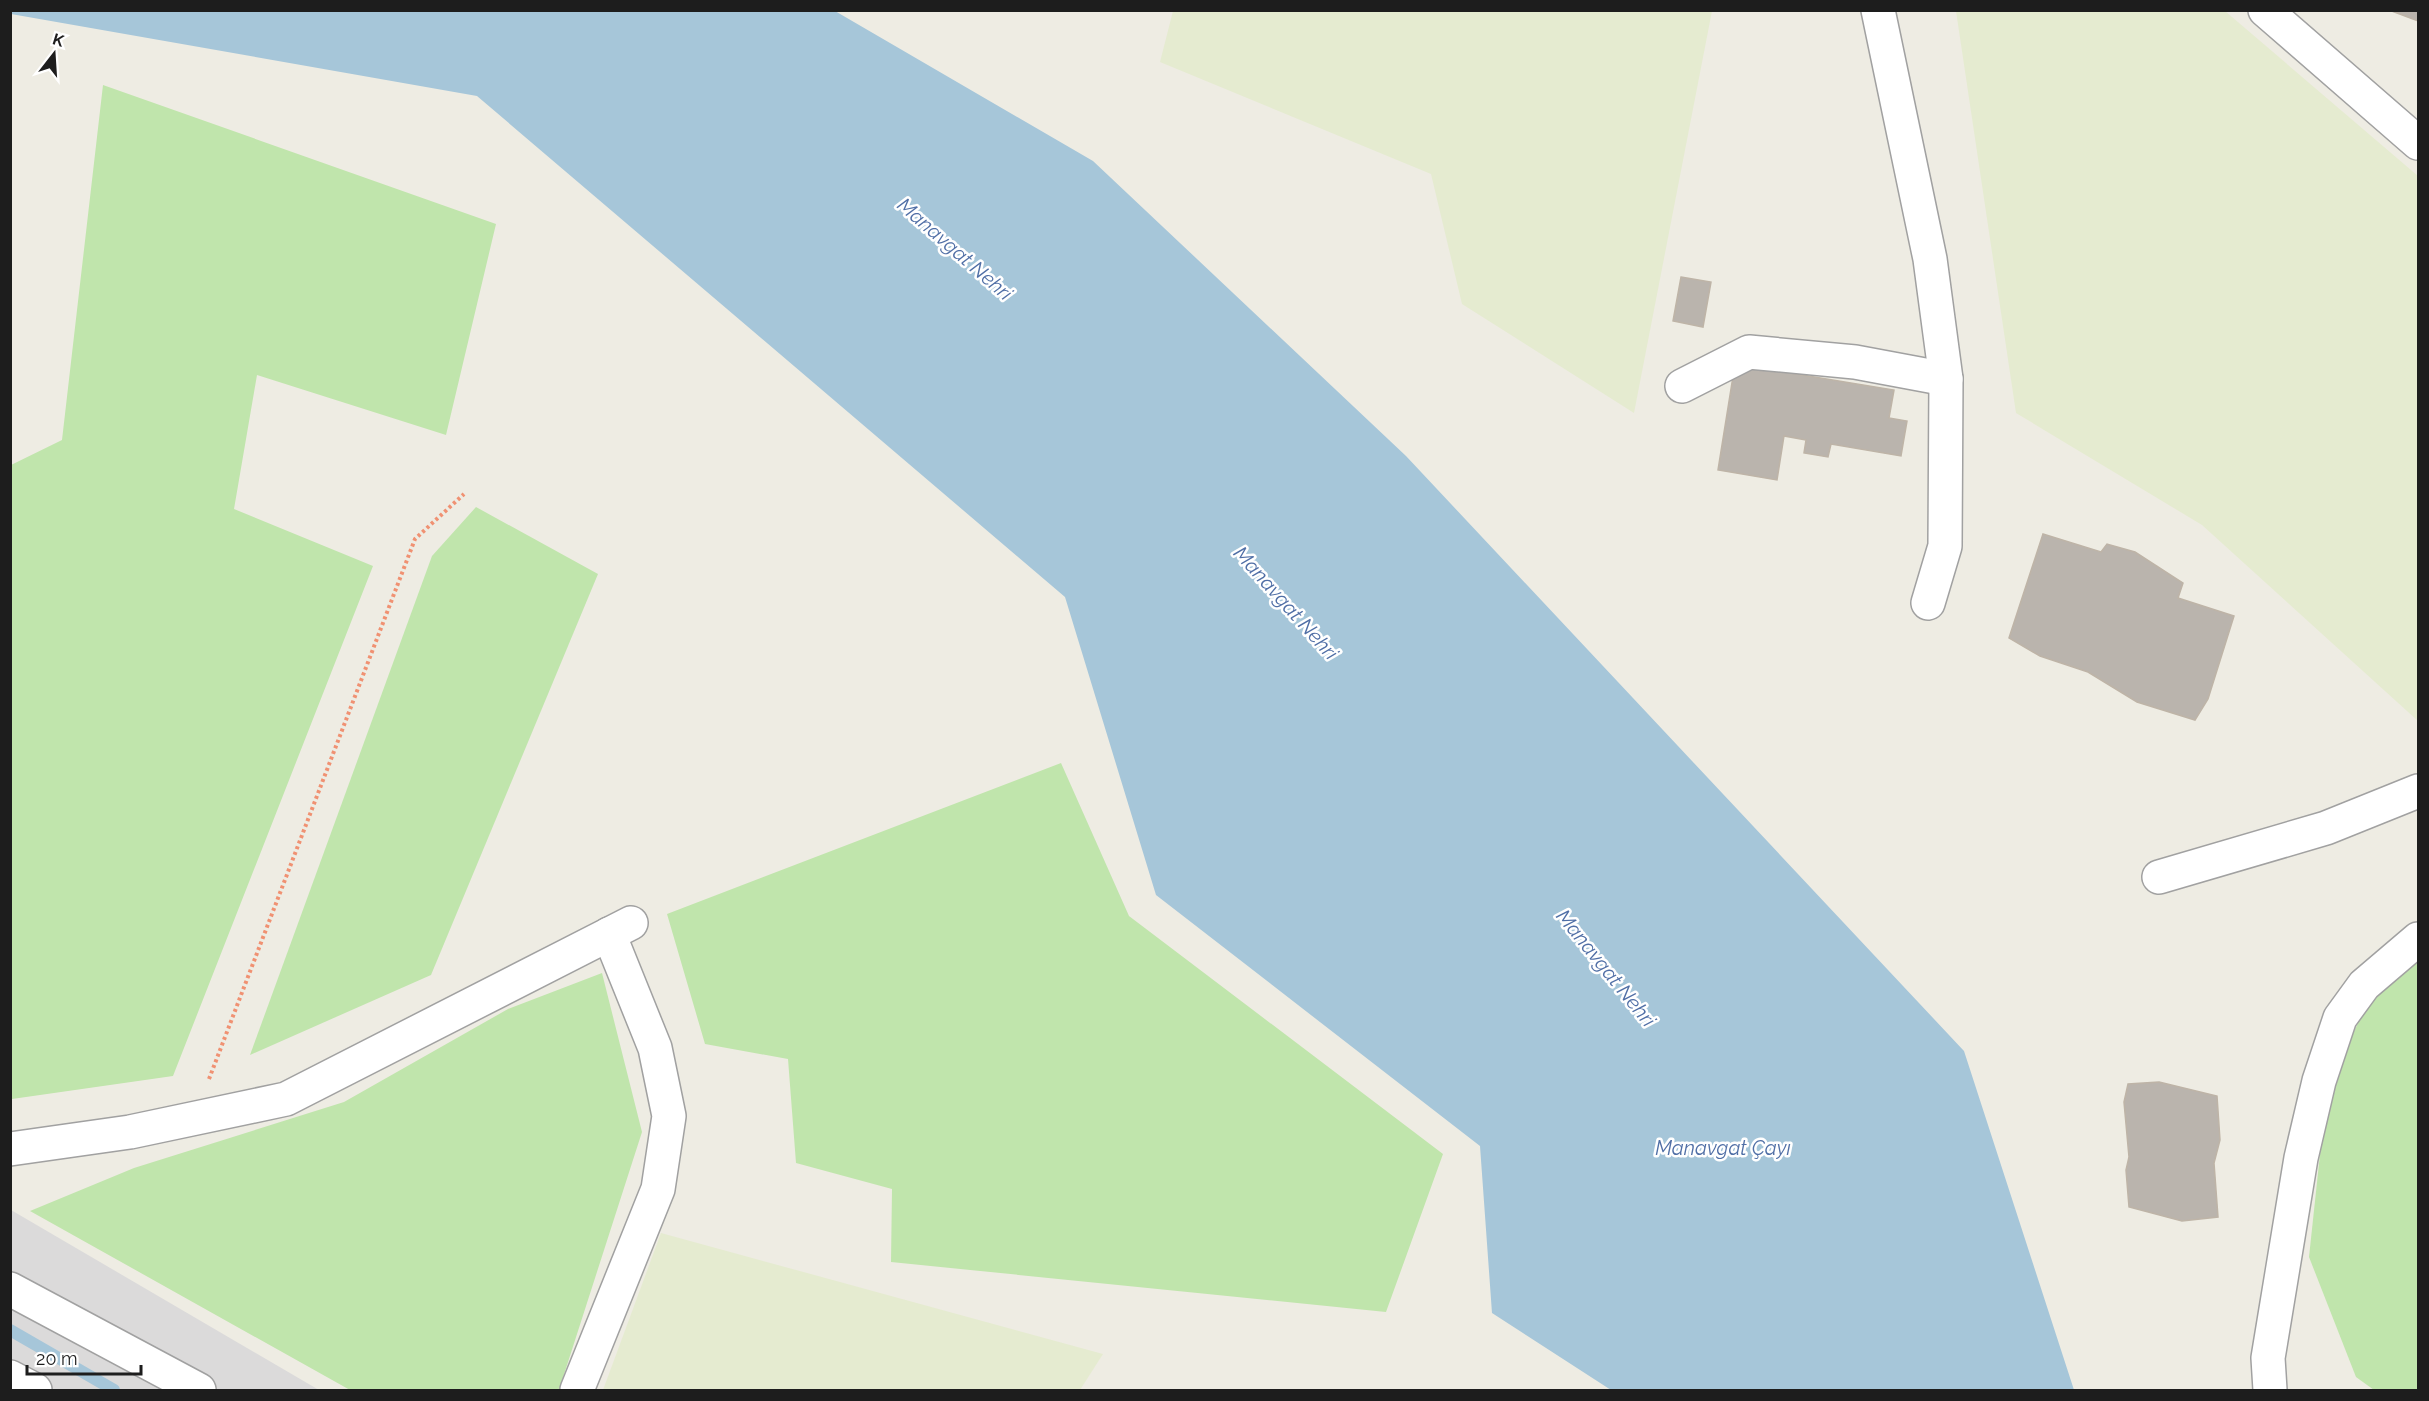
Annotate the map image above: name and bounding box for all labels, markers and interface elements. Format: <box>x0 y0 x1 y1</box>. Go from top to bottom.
north arrow <box>24 24 84 84</box>
text: K <box>50 29 66 51</box>
water label: Manavgat Nehri <box>893 193 1018 306</box>
water label: Manavgat Nehri <box>1229 541 1344 665</box>
water label: Manavgat Nehri <box>1551 904 1661 1032</box>
water label: Manavgat Çayı <box>1655 1136 1791 1160</box>
scale bar <box>27 1338 141 1376</box>
text: 20 m <box>36 1348 78 1369</box>

